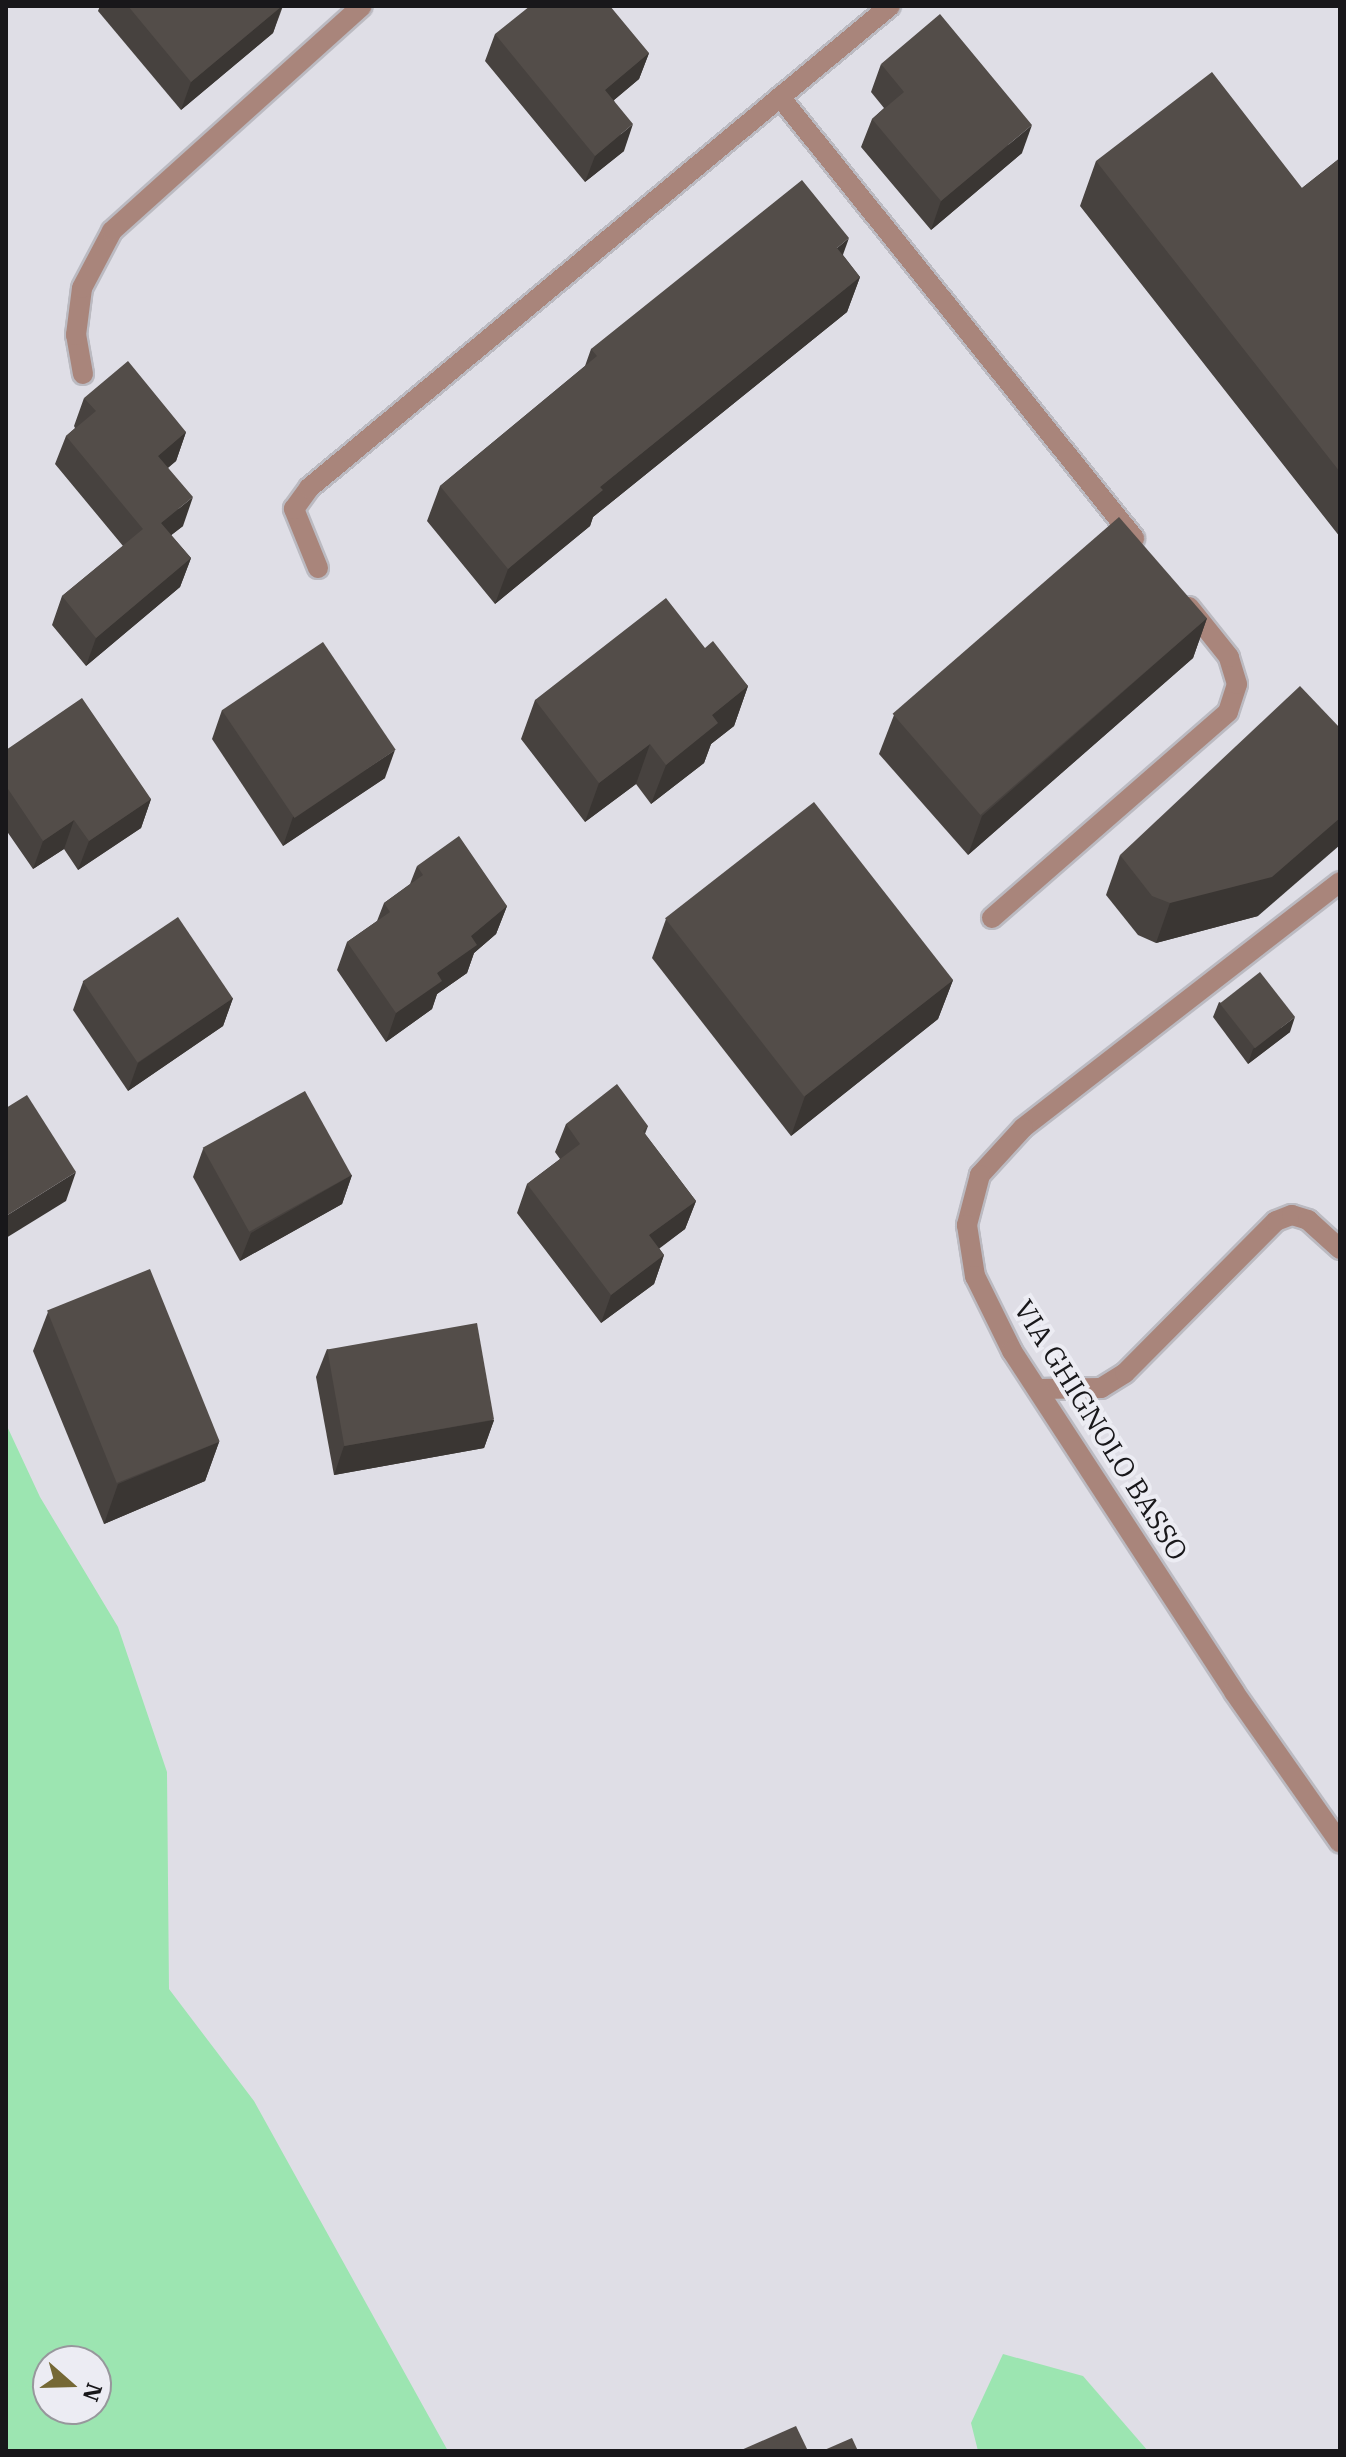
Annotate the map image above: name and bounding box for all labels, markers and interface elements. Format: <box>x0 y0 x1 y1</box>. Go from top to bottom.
street label: VIA GHIGNOLO BASSO <box>1007 1294 1195 1566</box>
north arrow <box>32 2345 112 2425</box>
text: N <box>77 2380 110 2406</box>

